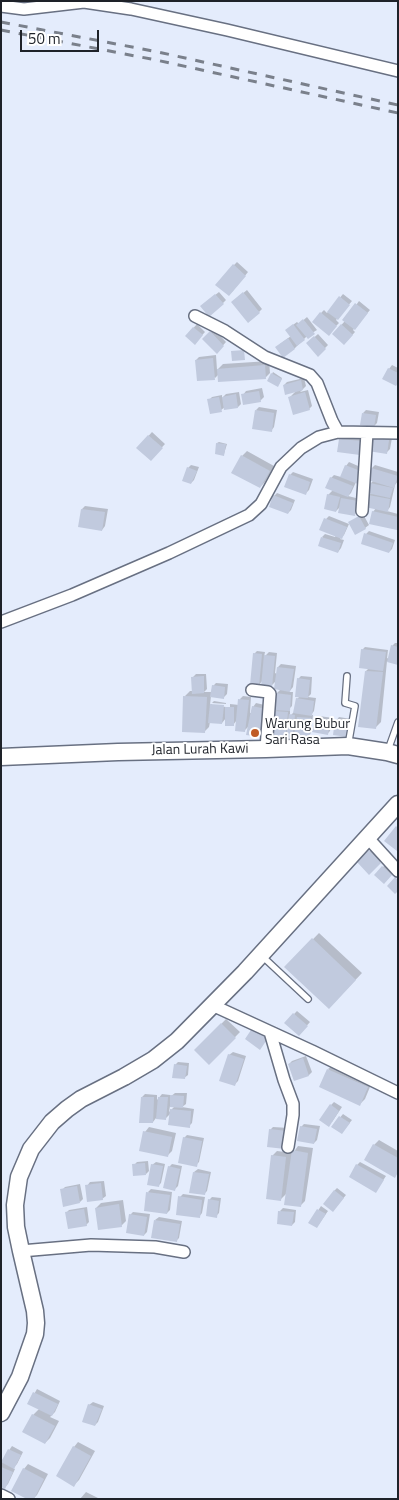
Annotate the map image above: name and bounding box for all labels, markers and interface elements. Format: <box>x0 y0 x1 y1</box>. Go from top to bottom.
scale bar <box>22 20 101 52</box>
text: 50 m <box>28 27 61 50</box>
place label: Warung Bubur Sari Rasa <box>265 717 350 750</box>
marker: Warung Bubur Sari Rasa <box>249 727 261 739</box>
street label: Jalan Lurah Kawi <box>151 741 249 759</box>

